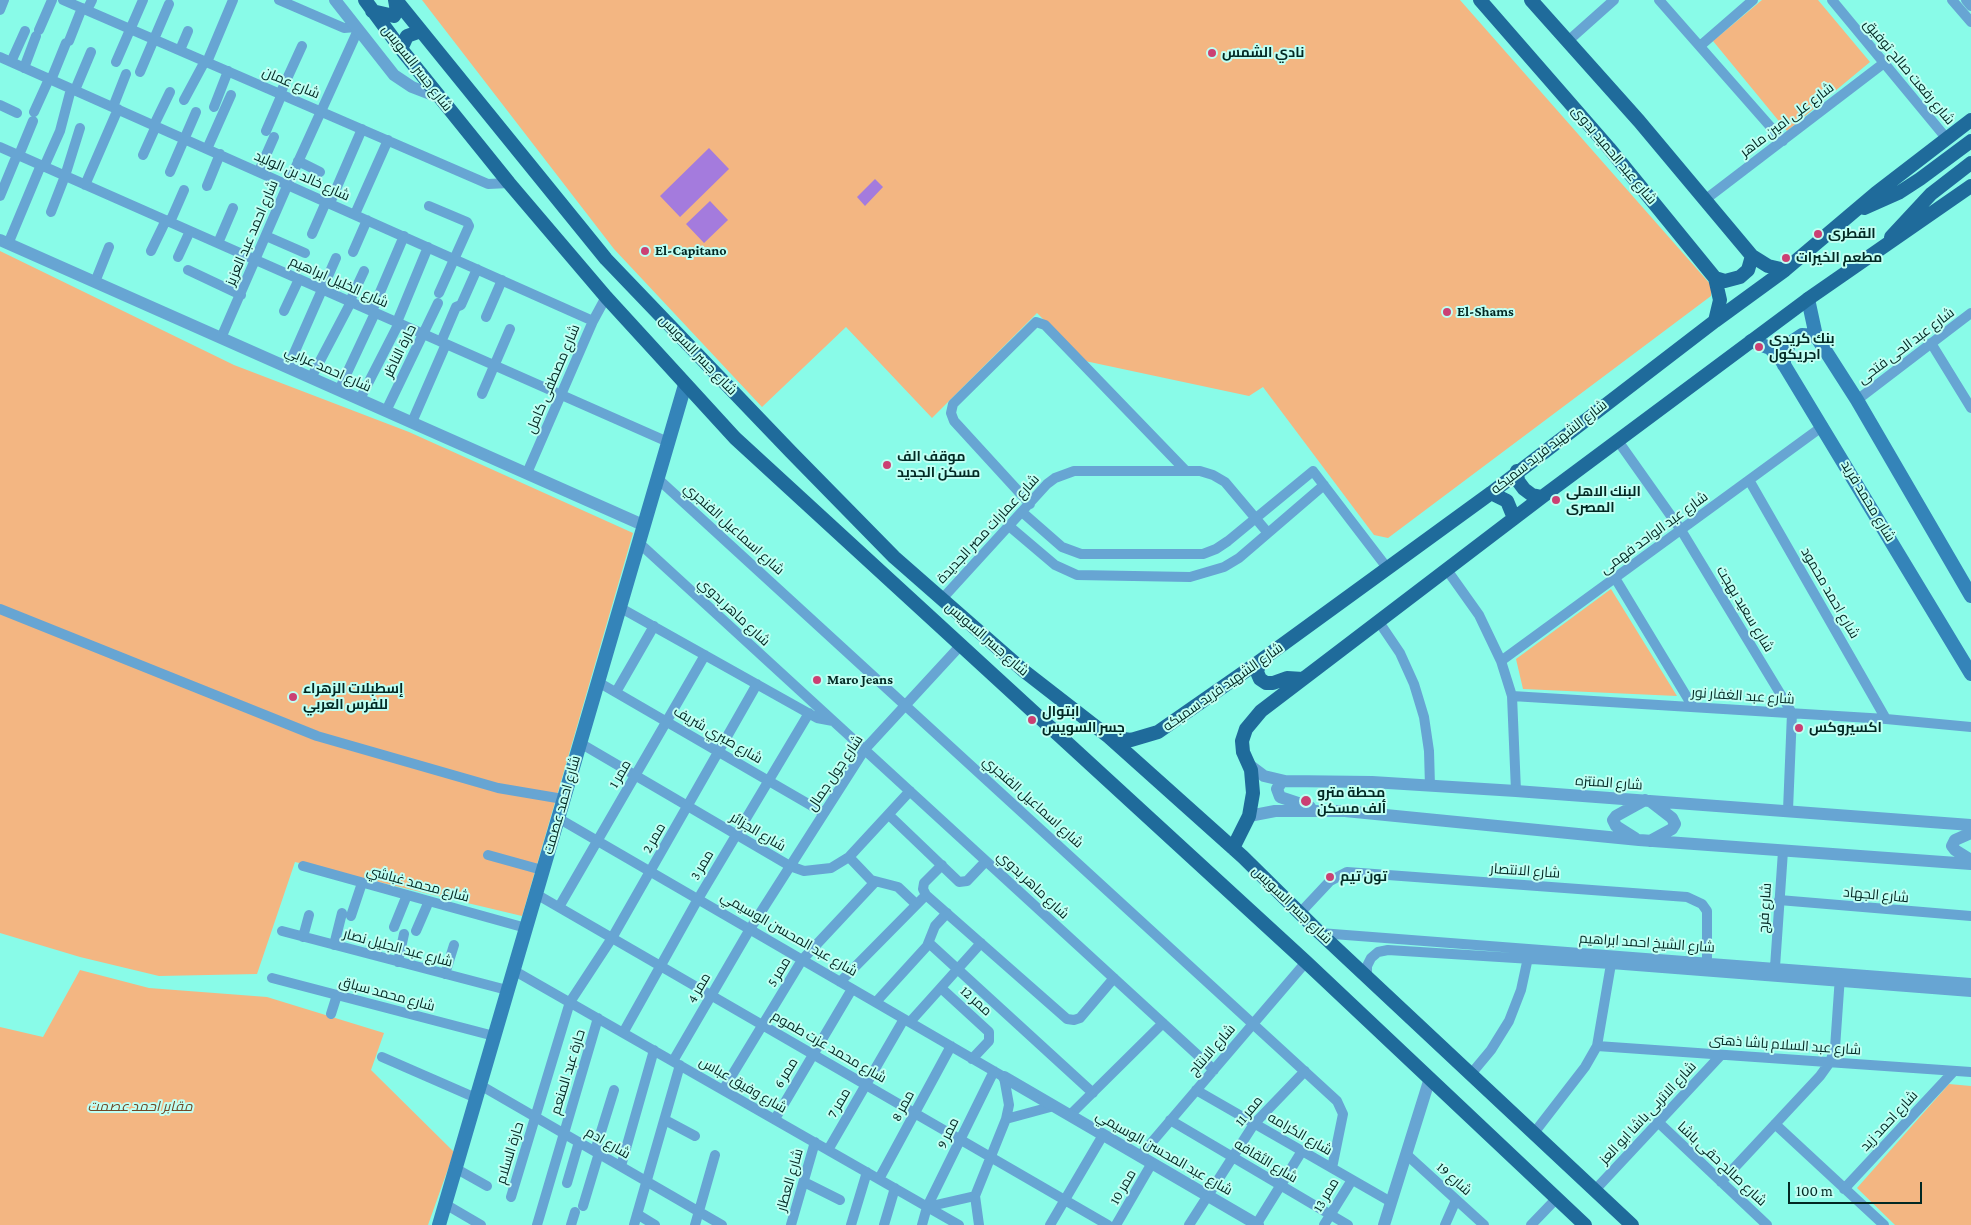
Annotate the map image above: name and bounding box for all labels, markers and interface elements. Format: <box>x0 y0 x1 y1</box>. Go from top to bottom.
street label: شارع رفعت صالح توفيق <box>1860 16 1958 128</box>
street label: شارع جسر السويس <box>378 21 456 115</box>
place label: نادي الشمس <box>1222 45 1304 61</box>
marker: نادي الشمس <box>1206 47 1218 59</box>
street label: شارع عمان <box>260 63 322 103</box>
street label: شارع على امين ماهر <box>1737 79 1837 161</box>
street label: شارع عبد الحميد بدوى <box>1568 102 1660 208</box>
street label: شارع خالد بن الوليد <box>252 147 352 205</box>
street label: شارع احمد عبد العزيز <box>222 178 282 288</box>
place label: القطرى <box>1828 226 1876 242</box>
marker: القطرى <box>1812 228 1824 240</box>
place label: El-Capitano <box>655 243 727 259</box>
marker: El-Capitano <box>639 245 651 257</box>
place label: مطعم الخيرات <box>1796 250 1882 266</box>
marker: مطعم الخيرات <box>1780 252 1792 264</box>
street label: شارع الخليل ابراهيم <box>287 253 391 311</box>
place label: El-Shams <box>1457 304 1514 320</box>
street label: شارع عبد الحى فتحى <box>1854 304 1958 388</box>
marker: El-Shams <box>1441 306 1453 318</box>
street label: شارع جسر السويس <box>655 311 741 399</box>
street label: حارة الناظر <box>380 322 420 380</box>
street label: شارع مصطفى كامل <box>522 322 584 436</box>
place label: بنك كريدى اجريكول <box>1769 331 1835 364</box>
marker: بنك كريدى اجريكول <box>1753 341 1765 353</box>
street label: شارع احمد عرابي <box>282 342 374 396</box>
street label: شارع الشهيد فريد سميكه <box>1487 396 1611 498</box>
place label: موقف الف مسكن الجديد <box>897 449 980 482</box>
street label: شارع محمد فريد <box>1837 457 1899 545</box>
marker: موقف الف مسكن الجديد <box>881 459 893 471</box>
street label: شارع عمارات مصر الجديدة <box>933 471 1043 587</box>
street label: شارع اسماعيل الفنجري <box>680 479 788 579</box>
place label: البنك الاهلى المصرى <box>1566 484 1641 516</box>
street label: شارع عبد الواحد فهمى <box>1597 488 1711 578</box>
marker: البنك الاهلى المصرى <box>1550 494 1562 506</box>
street label: شارع احمد محمود <box>1797 544 1863 642</box>
street label: شارع سعيد بهجت <box>1713 563 1777 655</box>
street label: شارع ماهر بدوي <box>695 574 773 650</box>
street label: شارع جسر السويس <box>942 598 1032 680</box>
street label: شارع الشهيد فريد سميكه <box>1160 639 1286 735</box>
place label: Maro Jeans <box>827 672 893 688</box>
marker: Maro Jeans <box>811 674 823 686</box>
place label: إسطبلات الزهراء للفرس العربي <box>303 681 403 714</box>
street label: شارع عبد الغفار نور <box>1691 684 1795 708</box>
marker: إسطبلات الزهراء للفرس العربي <box>287 691 299 703</box>
street label: شارع صبري شريف <box>671 703 765 767</box>
place label: ابتوال جسر السويس <box>1042 704 1125 736</box>
marker: ابتوال جسر السويس <box>1026 714 1038 726</box>
place label: اكسيروكس <box>1809 720 1882 736</box>
marker: اكسيروكس <box>1793 722 1805 734</box>
street label: شارع جول جمال <box>803 732 867 814</box>
street label: شارع اسماعيل الفنجري <box>979 752 1087 852</box>
street label: شارع احمد عصمت <box>540 754 584 856</box>
street label: ممر 1 <box>605 757 635 791</box>
street label: شارع المنتزه <box>1575 772 1643 794</box>
place label: محطة مترو ألف مسكن <box>1317 785 1386 818</box>
marker: محطة مترو ألف مسكن <box>1299 794 1313 808</box>
street label: شارع الجزائر <box>727 809 789 855</box>
street label: ممر 2 <box>639 820 669 856</box>
street label: ممر 3 <box>687 847 717 883</box>
street label: شارع ماهر بدوي <box>994 847 1072 923</box>
street label: شارع الانتصار <box>1489 860 1561 882</box>
street label: شارع محمد غباشي <box>365 862 471 906</box>
street label: شارع جسر السويس <box>1248 862 1336 948</box>
place label: تون تيم <box>1340 869 1387 885</box>
marker: تون تيم <box>1324 871 1336 883</box>
street label: شارع فرج <box>1755 882 1775 934</box>
street label: شارع الجهاد <box>1842 884 1910 906</box>
street label: شارع عبد المحسن الوسيمي <box>718 888 860 980</box>
street label: شارع عبد الجليل نصار <box>341 925 455 971</box>
street label: شارع الشيخ احمد ابراهيم <box>1579 930 1715 956</box>
street label: ممر 5 <box>764 954 794 990</box>
street label: ممر 4 <box>684 970 714 1006</box>
street label: شارع محمد سباق <box>337 973 437 1015</box>
street label: ممر 12 <box>957 983 995 1019</box>
street label: شارع محمد عزت طموم <box>769 1007 889 1087</box>
street label: شارع الانتاج <box>1185 1021 1239 1079</box>
street label: حارة عبد المنعم <box>547 1027 589 1117</box>
street label: شارع عبد السلام باشا ذهنى <box>1708 1031 1862 1059</box>
street label: شارع وفيق عباس <box>696 1053 790 1117</box>
street label: ممر 6 <box>770 1055 802 1091</box>
street label: شارع الاتربى باشا ابو العز <box>1596 1058 1700 1168</box>
street label: ممر 7 <box>824 1085 854 1121</box>
street label: شارع احمد زيد <box>1857 1087 1921 1155</box>
street label: ممر 8 <box>888 1088 918 1124</box>
street label: ممر 11 <box>1231 1092 1267 1130</box>
park label: مقابر احمد عصمت <box>88 1099 192 1115</box>
street label: شارع عبد المحسن الوسيمي <box>1093 1107 1235 1199</box>
street label: شارع الكرامه <box>1265 1109 1335 1159</box>
street label: ممر 9 <box>933 1115 963 1151</box>
street label: شارع صالح حقى باشا <box>1674 1118 1770 1210</box>
street label: حارة السلام <box>493 1120 527 1186</box>
street label: شارع ادم <box>583 1123 633 1163</box>
street label: شارع الثقافه <box>1231 1135 1301 1187</box>
street label: شارع العطار <box>773 1147 807 1213</box>
street label: شارع 19 <box>1433 1159 1475 1199</box>
street label: ممر 10 <box>1106 1166 1140 1208</box>
scale bar <box>1791 1172 1925 1204</box>
street label: ممر 13 <box>1309 1175 1343 1215</box>
text: 100 m <box>1796 1183 1833 1199</box>

